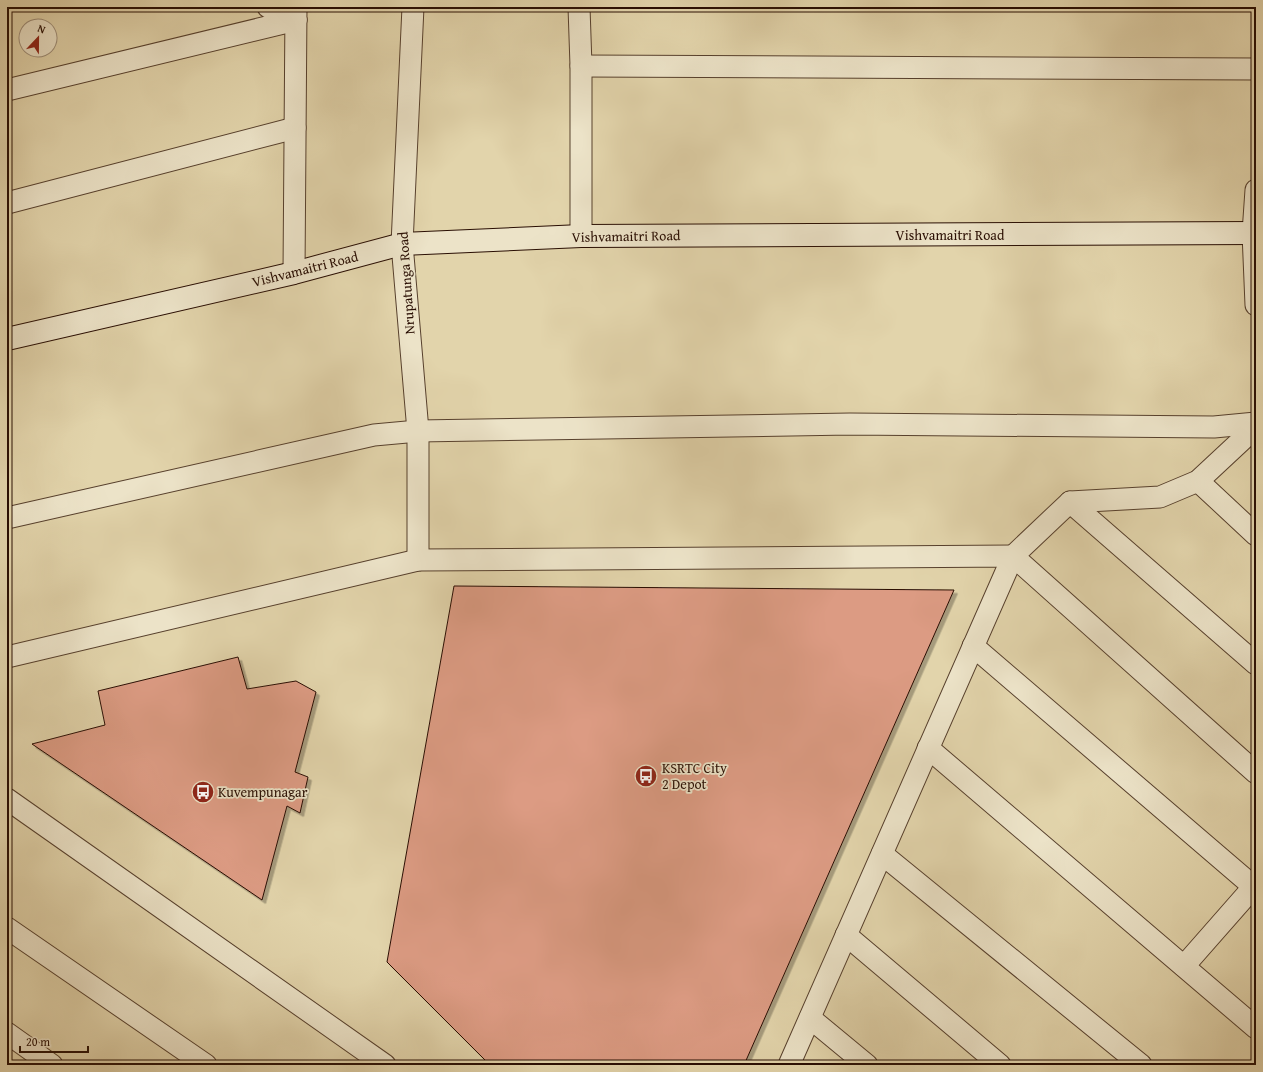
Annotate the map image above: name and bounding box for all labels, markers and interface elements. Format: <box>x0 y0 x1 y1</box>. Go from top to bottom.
north arrow <box>18 18 58 58</box>
text: N <box>35 20 49 38</box>
street label: Vishvamaitri Road <box>571 225 681 247</box>
street label: Vishvamaitri Road <box>896 225 1005 245</box>
street label: Nrupatunga Road <box>392 230 420 335</box>
street label: Vishvamaitri Road <box>250 246 361 292</box>
place label: KSRTC City 2 Depot <box>662 758 727 794</box>
bus stop icon: KSRTC City 2 Depot <box>633 763 659 789</box>
bus stop icon: Kuvempunagar <box>190 779 216 805</box>
place label: Kuvempunagar <box>218 782 308 802</box>
scale bar <box>20 1028 88 1054</box>
text: 20 m <box>26 1033 50 1050</box>

